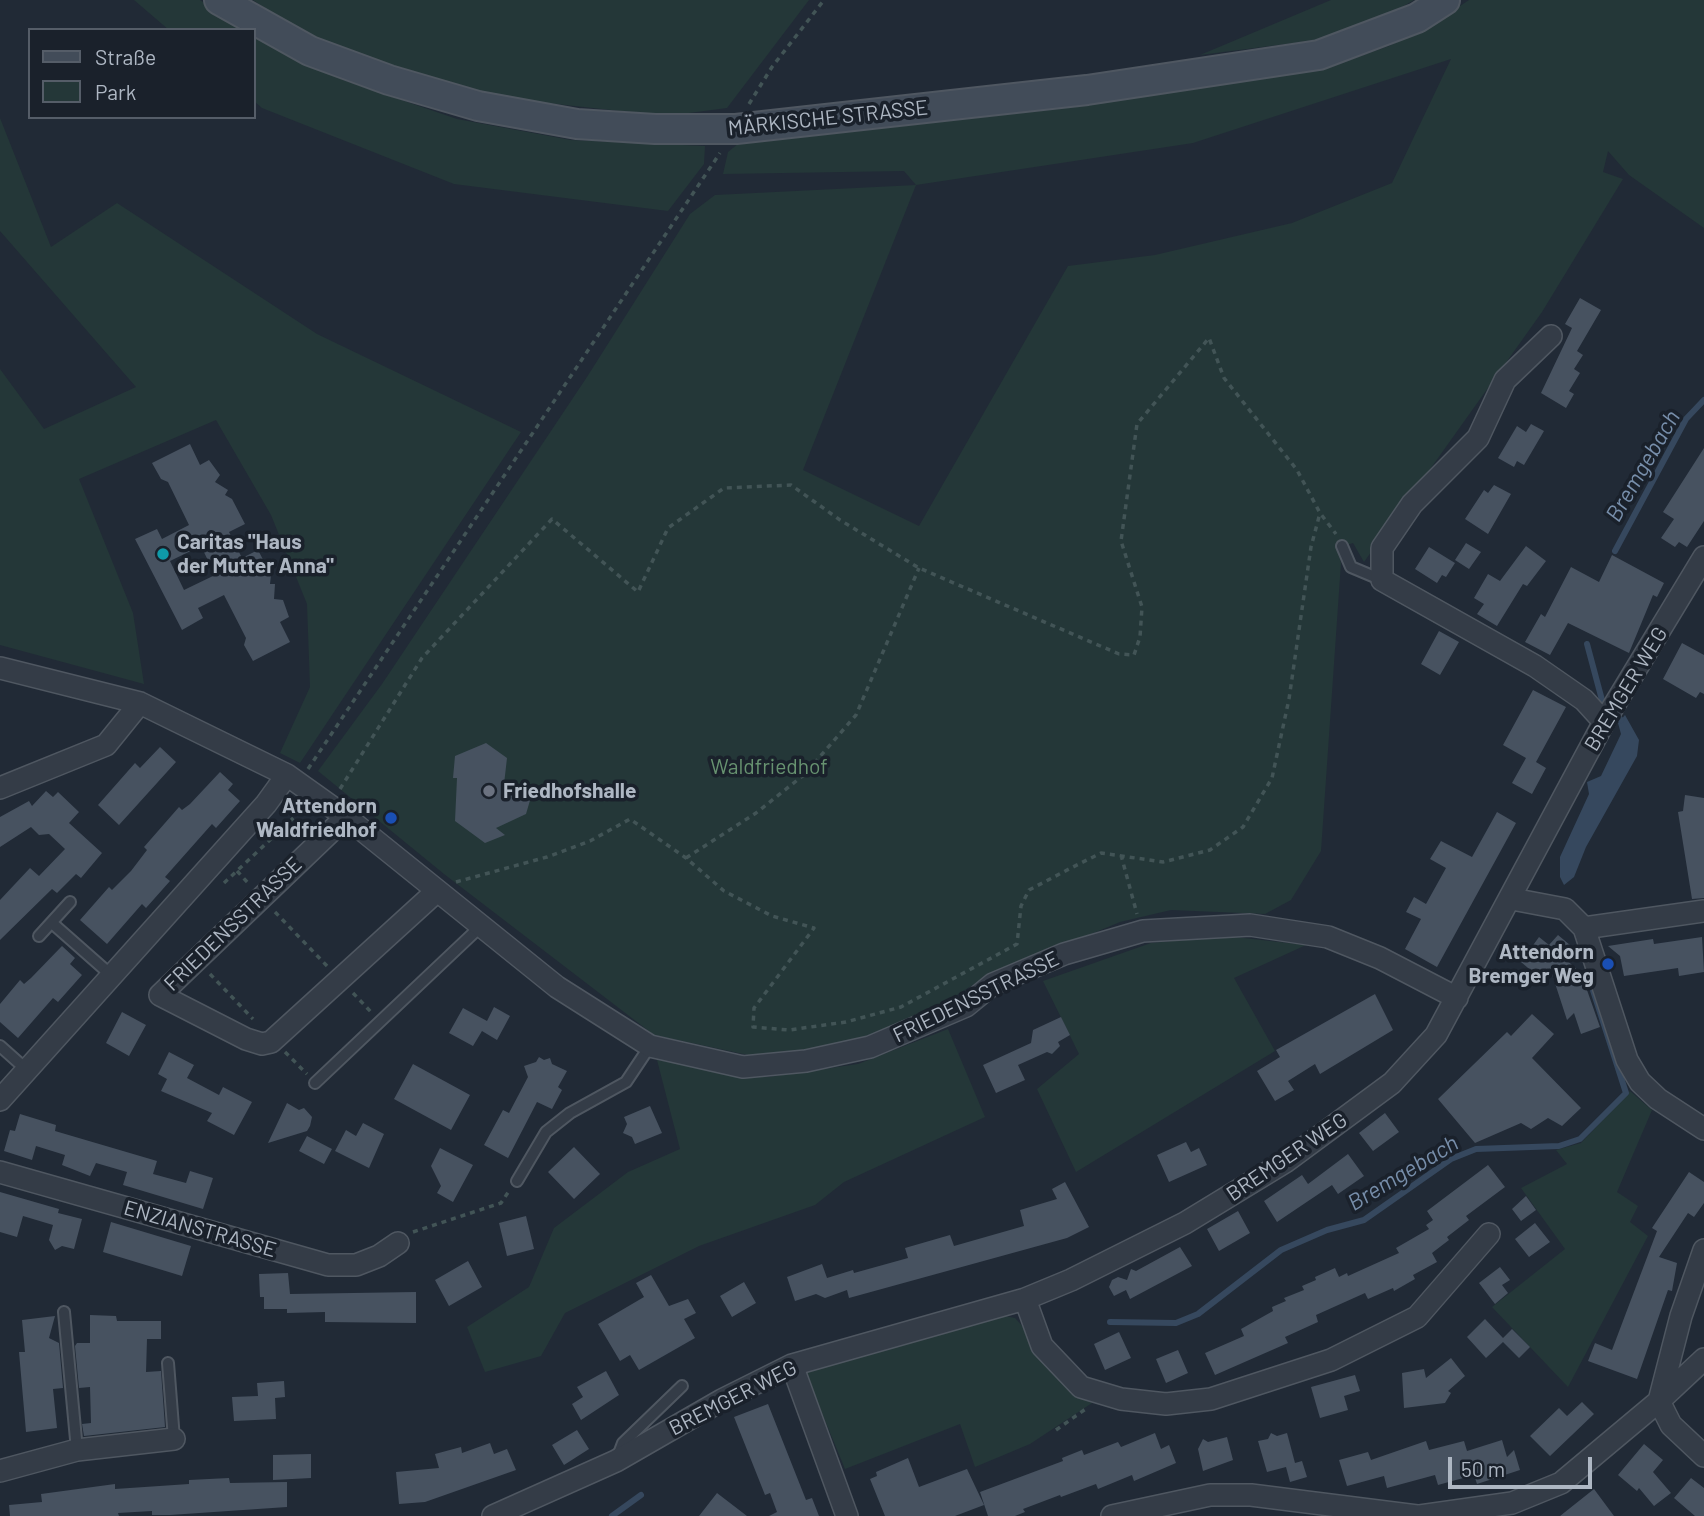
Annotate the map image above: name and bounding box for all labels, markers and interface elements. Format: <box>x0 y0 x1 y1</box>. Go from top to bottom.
legend <box>28 28 256 119</box>
text: Straße <box>95 44 156 69</box>
text: Park <box>95 79 136 104</box>
street label: MÄRKISCHE STRASSE <box>727 95 929 141</box>
water label: Bremgebach <box>1600 405 1686 527</box>
place label: Caritas "Haus der Mutter Anna" <box>177 529 334 579</box>
marker: Caritas "Haus der Mutter Anna" <box>155 546 171 562</box>
street label: BREMGER WEG <box>1579 622 1673 756</box>
park label: Waldfriedhof <box>710 754 828 780</box>
place label: Friedhofshalle <box>503 778 636 804</box>
marker: Friedhofshalle <box>481 783 497 799</box>
place label: Attendorn Waldfriedhof <box>256 793 377 843</box>
marker: Attendorn Waldfriedhof <box>383 810 399 826</box>
street label: FRIEDENSSTRASSE <box>159 852 307 996</box>
place label: Attendorn Bremger Weg <box>1469 939 1594 989</box>
street label: FRIEDENSSTRASSE <box>889 946 1063 1048</box>
marker: Attendorn Bremger Weg <box>1600 956 1616 972</box>
street label: BREMGER WEG <box>1222 1107 1352 1207</box>
water label: Bremgebach <box>1343 1129 1463 1217</box>
street label: ENZIANSTRASSE <box>121 1195 279 1263</box>
street label: BREMGER WEG <box>665 1355 801 1441</box>
scale bar <box>1452 1442 1596 1486</box>
text: 50 m <box>1461 1456 1505 1481</box>

